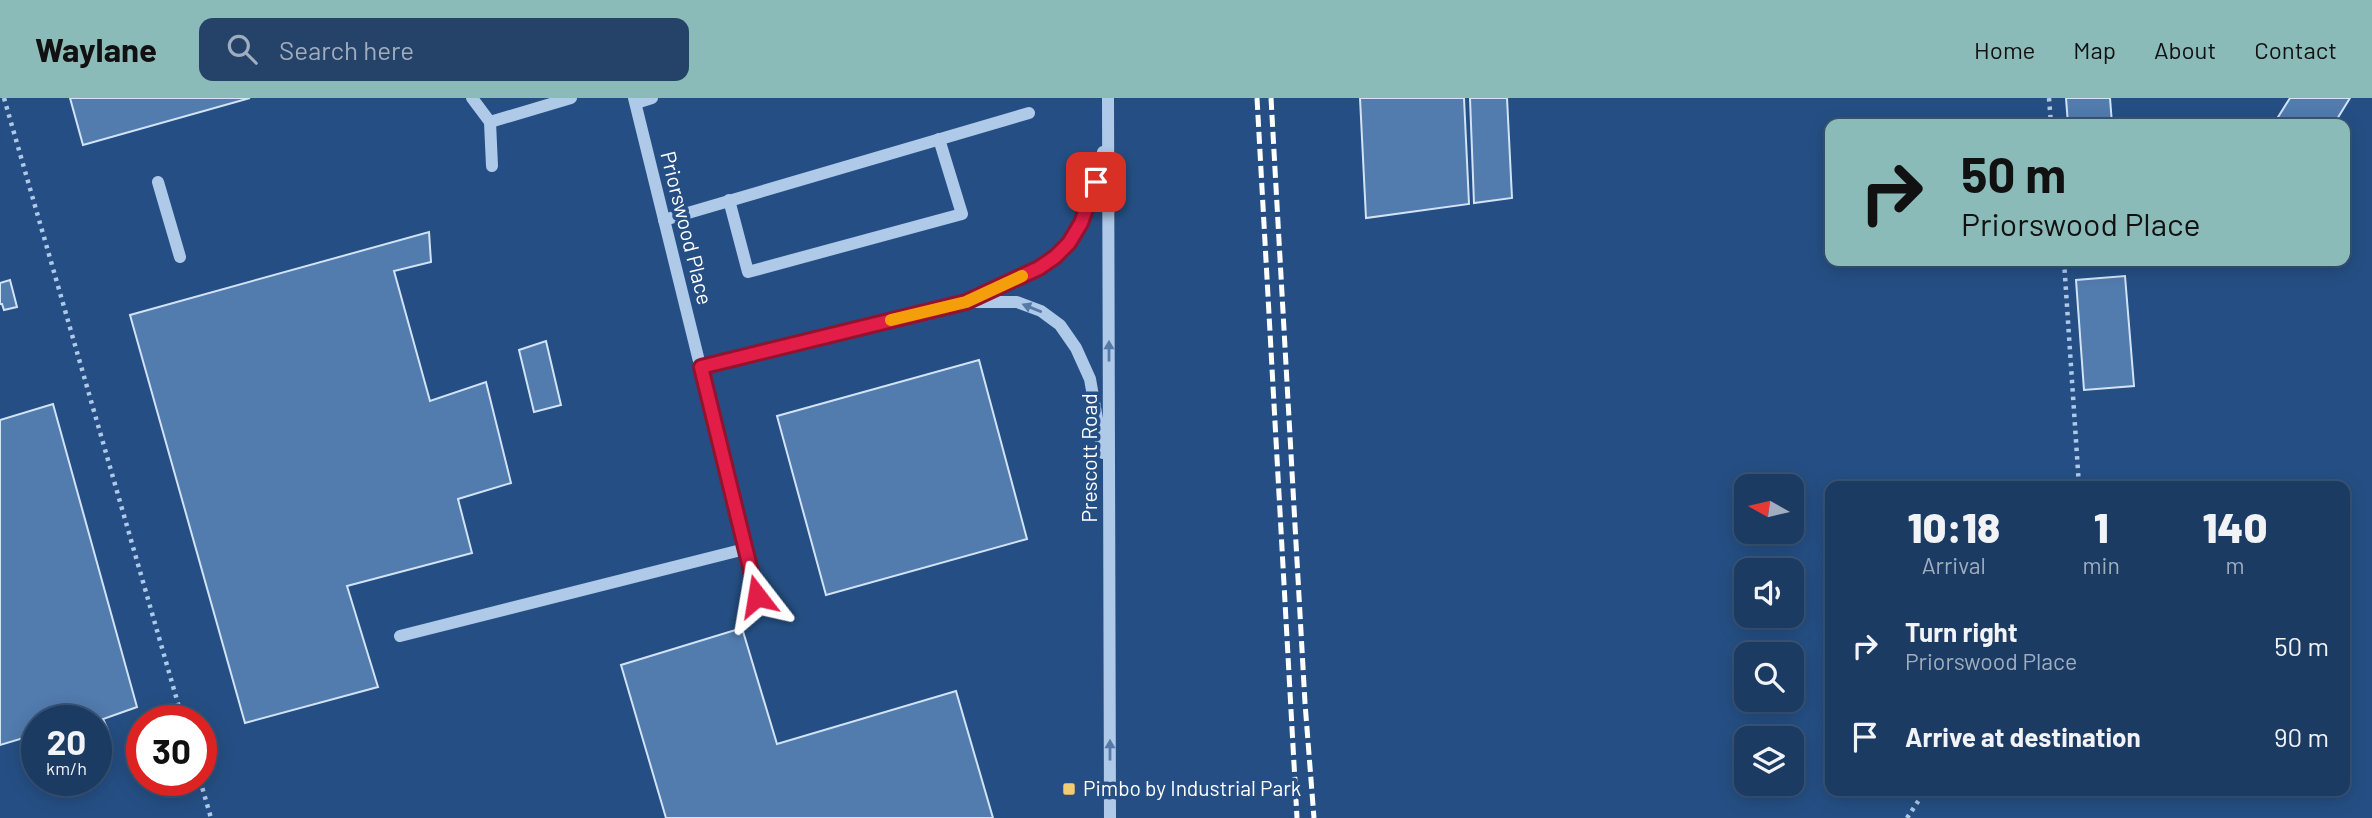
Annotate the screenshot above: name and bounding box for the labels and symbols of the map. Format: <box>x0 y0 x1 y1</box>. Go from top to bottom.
street label: Priorswood Place <box>656 148 719 307</box>
pin <box>1066 152 1126 212</box>
one-way arrow <box>1021 303 1042 314</box>
one-way arrow <box>1103 340 1115 362</box>
street label: Prescott Road <box>1076 393 1101 523</box>
north arrow <box>1734 474 1804 544</box>
position arrow <box>720 559 794 633</box>
speed limit sign: 30 <box>126 705 217 796</box>
one-way arrow <box>1104 739 1116 761</box>
place label: Pimbo by Industrial Park <box>1083 775 1301 800</box>
marker: Pimbo by Industrial Park <box>1061 781 1077 797</box>

